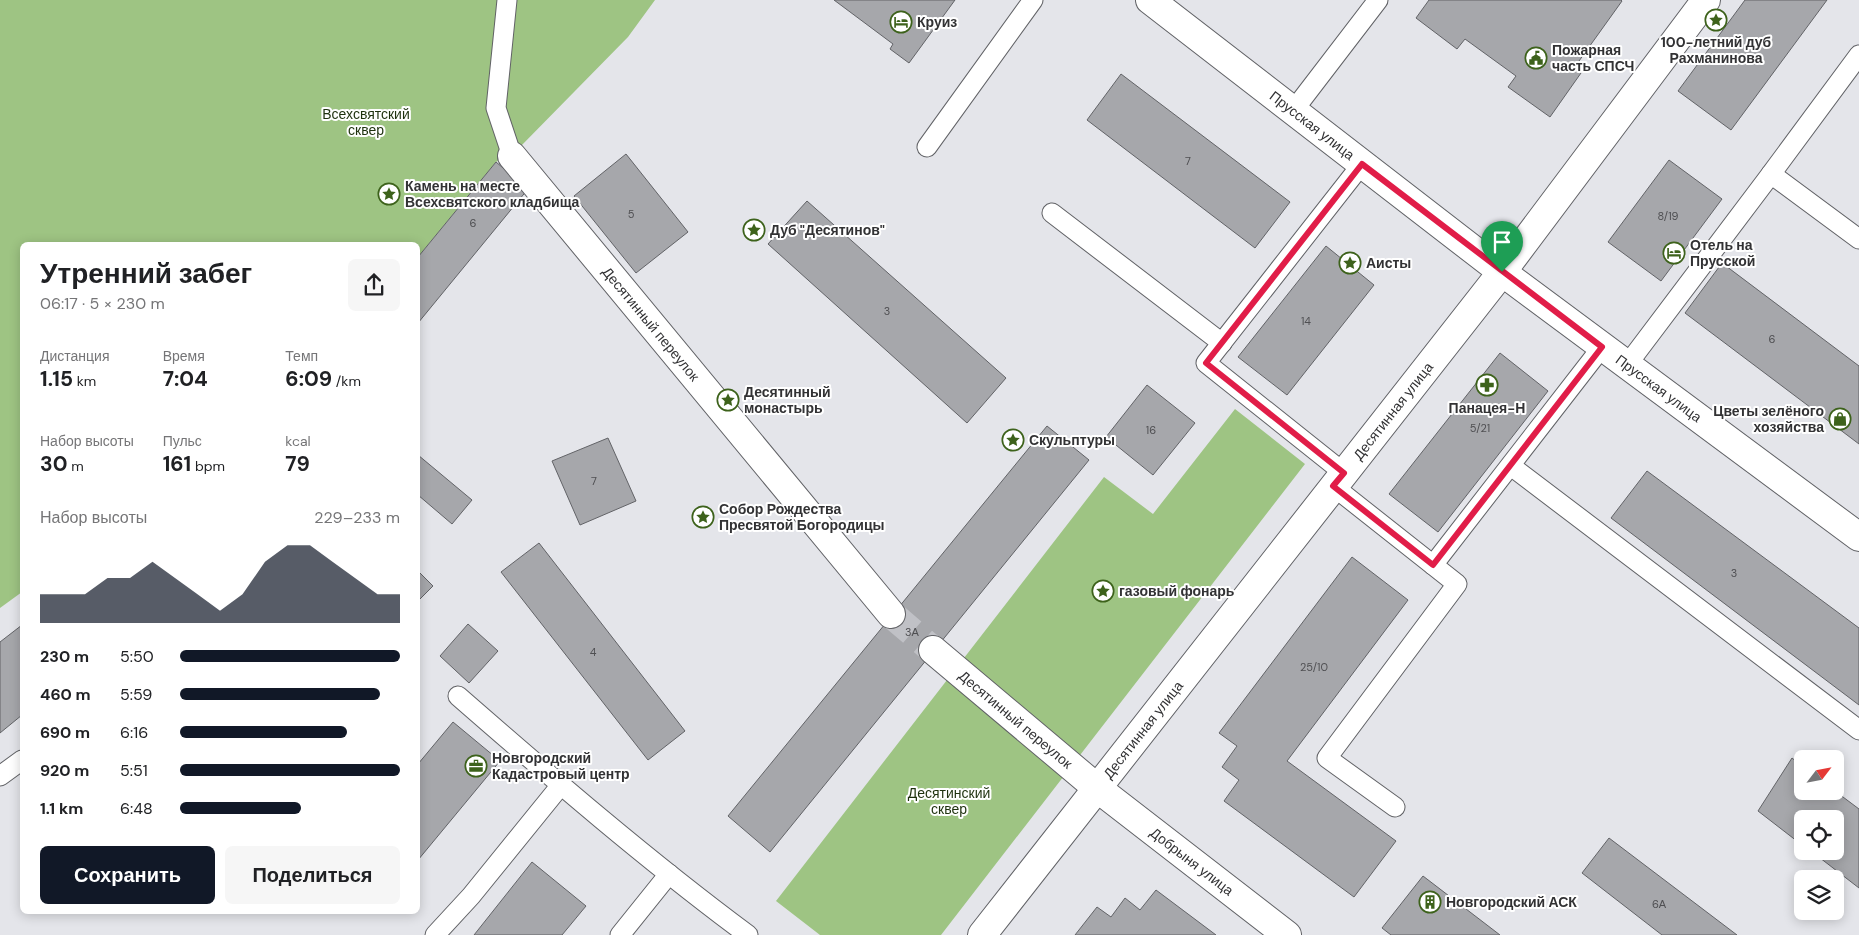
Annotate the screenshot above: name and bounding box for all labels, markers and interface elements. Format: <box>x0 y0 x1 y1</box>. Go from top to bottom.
place icon: 100-летний дуб Рахманинова <box>1704 8 1728 32</box>
hotel icon: Круиз <box>889 10 913 34</box>
place label: Круиз <box>917 13 957 31</box>
place label: 100-летний дуб Рахманинова <box>1661 33 1772 67</box>
place label: Пожарная часть СПСЧ <box>1552 41 1634 75</box>
public building icon: Пожарная часть СПСЧ <box>1524 46 1548 70</box>
street label: Прусская улица <box>1266 87 1358 164</box>
park label: Всехсвятский сквер <box>322 105 410 139</box>
house number: 7 <box>1185 154 1191 168</box>
place label: Камень на месте Всехсвятского кладбища <box>405 177 580 211</box>
place icon: Камень на месте Всехсвятского кладбища <box>377 182 401 206</box>
house number: 5 <box>628 207 635 221</box>
house number: 8/19 <box>1658 209 1679 223</box>
house number: 6 <box>470 216 477 230</box>
place icon: Дуб "Десятинов" <box>742 218 766 242</box>
place label: Дуб "Десятинов" <box>770 221 885 239</box>
pin <box>1481 221 1523 272</box>
icon: arrive <box>1488 228 1516 256</box>
place label: Отель на Прусской <box>1690 236 1755 270</box>
hotel icon: Отель на Прусской <box>1662 241 1686 265</box>
place icon: Аисты <box>1338 251 1362 275</box>
place label: Аисты <box>1366 254 1411 272</box>
text: Утренний забег <box>40 255 252 292</box>
button: share <box>348 259 400 311</box>
street label: Десятинный переулок <box>598 263 704 385</box>
text: 06:17 · 5 × 230 m <box>40 293 165 314</box>
house number: 3 <box>884 304 890 318</box>
house number: 14 <box>1301 314 1311 328</box>
house number: 6 <box>1769 332 1776 346</box>
text: Дистанция <box>40 347 110 365</box>
text: Время <box>163 347 205 365</box>
text: Темп <box>285 347 318 365</box>
street label: Прусская улица <box>1612 351 1705 426</box>
street label: Десятинная улица <box>1349 358 1437 463</box>
text: 1.15 <box>40 365 73 393</box>
text: 7:04 <box>163 365 208 393</box>
text: 6:09 <box>285 365 332 393</box>
text: km <box>73 372 96 390</box>
text: /km <box>332 372 361 390</box>
pharmacy icon: Панацея-Н <box>1475 373 1499 397</box>
place label: Десятинный монастырь <box>744 383 831 417</box>
place icon: Десятинный монастырь <box>716 388 740 412</box>
place label: Панацея-Н <box>1449 399 1525 417</box>
place label: Цветы зелёного хозяйства <box>1713 402 1824 436</box>
shop icon: Цветы зелёного хозяйства <box>1828 407 1852 431</box>
house number: 5/21 <box>1470 421 1490 435</box>
house number: 16 <box>1146 423 1156 437</box>
place icon: Скульптуры <box>1001 428 1025 452</box>
place label: Скульптуры <box>1029 431 1115 449</box>
text: Набор высоты <box>40 432 134 450</box>
text: Пульс <box>163 432 202 450</box>
text: kcal <box>285 432 311 450</box>
text: 30 <box>40 450 67 478</box>
text: 161 <box>163 450 191 478</box>
text: 79 <box>285 450 310 478</box>
text: m <box>67 457 84 475</box>
text: bpm <box>191 457 225 475</box>
house number: 7 <box>591 474 597 488</box>
place label: Собор Рождества Пресвятой Богородицы <box>719 500 885 534</box>
place icon: Собор Рождества Пресвятой Богородицы <box>691 505 715 529</box>
text: Набор высоты <box>40 507 147 528</box>
text: 229–233 m <box>314 507 400 528</box>
house number: 3 <box>1731 566 1737 580</box>
place icon: газовый фонарь <box>1091 579 1115 603</box>
place label: газовый фонарь <box>1119 582 1235 600</box>
house number: 3А <box>905 625 920 639</box>
house number: 4 <box>590 645 597 659</box>
text: 230 m <box>40 646 89 667</box>
text: 5:50 <box>120 646 154 667</box>
house number: 25/10 <box>1300 660 1328 674</box>
street label: Десятинный переулок <box>955 667 1077 773</box>
street label: Десятинная улица <box>1099 677 1187 782</box>
text: 460 m <box>40 684 91 705</box>
text: 5:59 <box>120 684 152 705</box>
text: 690 m <box>40 722 90 743</box>
text: 6:16 <box>120 722 148 743</box>
place label: Новгородский Кадастровый центр <box>492 749 630 783</box>
north arrow <box>1794 750 1844 800</box>
map controls <box>1794 750 1844 920</box>
office icon: Новгородский Кадастровый центр <box>464 754 488 778</box>
text: 920 m <box>40 760 89 781</box>
text: 5:51 <box>120 760 148 781</box>
park label: Десятинский сквер <box>908 784 990 818</box>
text: 1.1 km <box>40 798 83 819</box>
text: 6:48 <box>120 798 153 819</box>
button: locate <box>1794 810 1844 860</box>
street label: Добрыня улица <box>1146 823 1237 900</box>
button: Сохранить <box>40 846 215 904</box>
button: Поделиться <box>225 846 400 904</box>
button: layers <box>1794 870 1844 920</box>
building icon: Новгородский АСК <box>1418 890 1442 914</box>
place label: Новгородский АСК <box>1446 893 1577 911</box>
house number: 6А <box>1652 897 1667 911</box>

